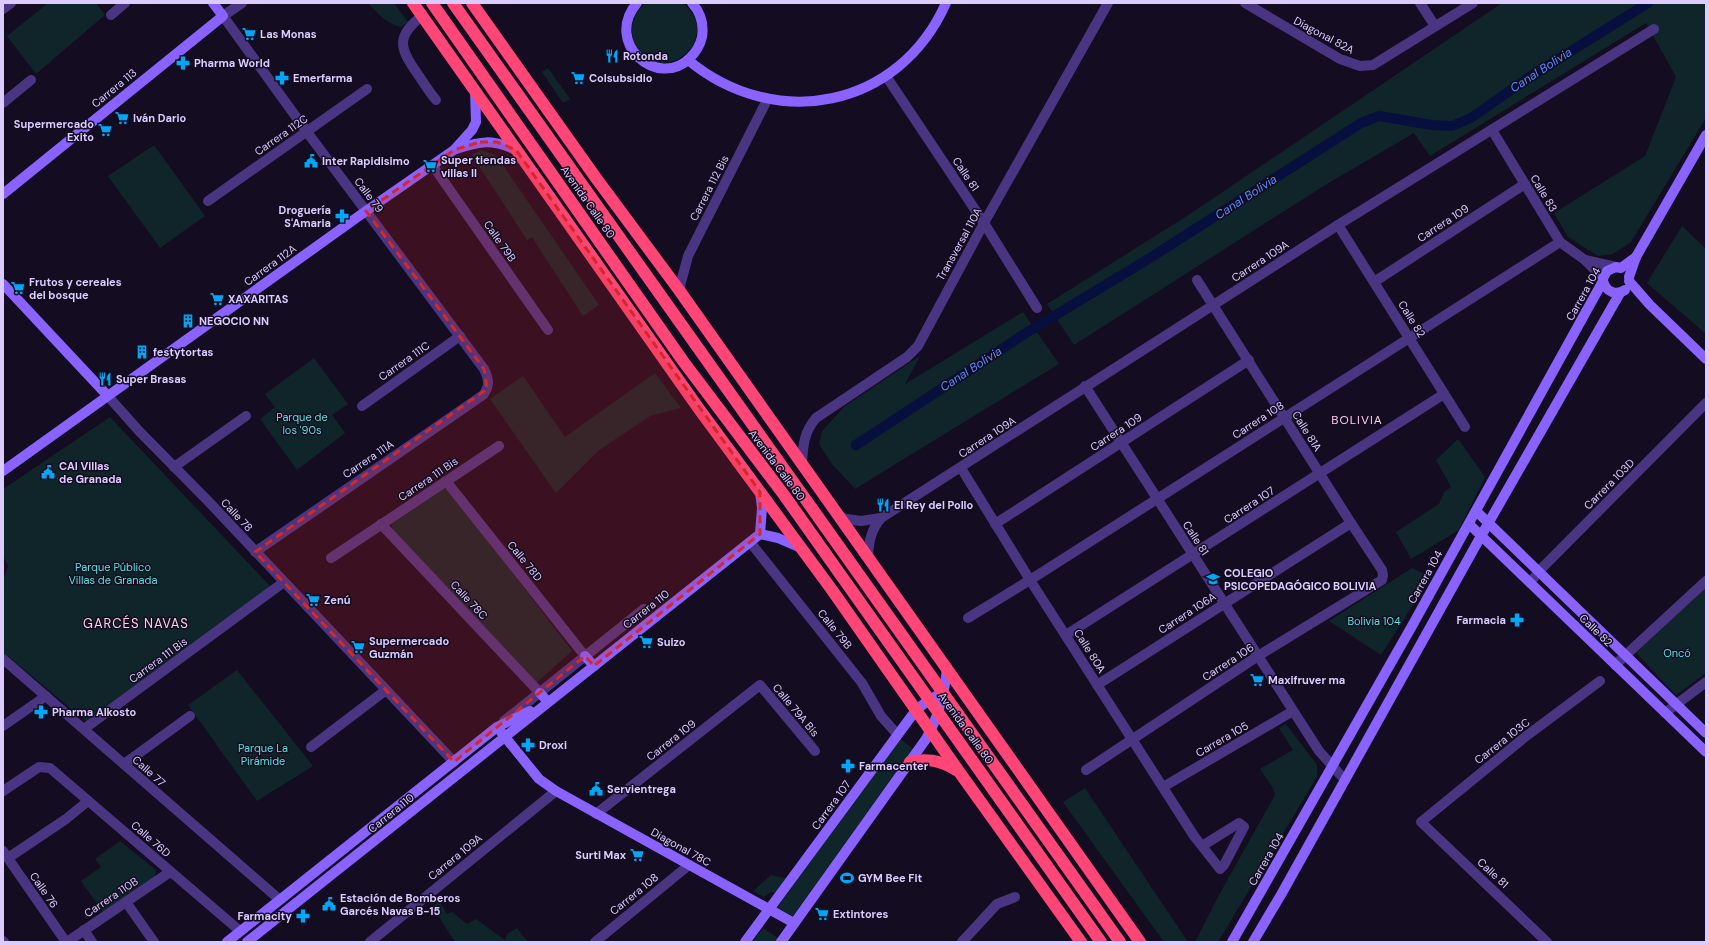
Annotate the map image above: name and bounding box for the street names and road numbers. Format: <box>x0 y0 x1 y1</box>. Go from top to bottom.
street label: Diagonal 82A <box>1291 13 1357 57</box>
street label: Carrera 113 <box>88 65 140 111</box>
street label: Carrera 112C <box>252 111 311 159</box>
street label: Carrera 112 Bis <box>686 153 732 223</box>
street label: Calle 81 <box>950 154 982 194</box>
street label: Avenida Calle 80 <box>558 163 618 241</box>
street label: Calle 83 <box>1527 172 1561 214</box>
street label: Calle 79 <box>351 175 387 215</box>
street label: Carrera 109 <box>1414 201 1472 245</box>
street label: Transversal 110A <box>933 205 985 283</box>
street label: Calle 79B <box>481 218 519 265</box>
street label: Carrera 109A <box>1229 237 1291 285</box>
street label: Carrera 112A <box>241 241 299 289</box>
street label: Carrera 104 <box>1563 265 1603 323</box>
street label: Calle 82 <box>1395 298 1429 340</box>
street label: Carrera 111C <box>376 338 432 384</box>
street label: Carrera 108 <box>1230 398 1286 442</box>
street label: Calle 81A <box>1289 408 1325 454</box>
street label: Carrera 109 <box>1087 410 1145 454</box>
street label: Carrera 109A <box>956 413 1018 461</box>
street label: Avenida Calle 80 <box>746 427 808 503</box>
street label: Carrera 111A <box>340 437 396 481</box>
street label: Carrera 111 Bis <box>395 454 461 504</box>
street label: Carrera 103D <box>1581 455 1638 512</box>
street label: Carrera 107 <box>1221 483 1277 527</box>
street label: Calle 78 <box>218 495 256 535</box>
street label: Calle 81 <box>1180 518 1212 558</box>
street label: Calle 78D <box>504 538 546 584</box>
street label: Carrera 104 <box>1405 548 1445 606</box>
street label: Calle 78C <box>447 578 491 622</box>
street label: Carrera 110 <box>620 586 672 632</box>
street label: Carrera 106A <box>1156 589 1218 637</box>
street label: Calle 79B <box>815 606 855 652</box>
street label: Calle 82 <box>1576 611 1616 649</box>
street label: Calle 80A <box>1071 627 1109 675</box>
street label: Carrera 111 Bis <box>126 634 190 686</box>
street label: Carrera 106 <box>1199 640 1257 684</box>
street label: Calle 79A Bis <box>770 681 822 739</box>
street label: Avenida Calle 80 <box>935 689 997 767</box>
street label: Carrera 103C <box>1472 715 1533 767</box>
street label: Carrera 109 <box>643 716 699 764</box>
street label: Carrera 105 <box>1193 718 1251 760</box>
street label: Calle 77 <box>130 753 169 790</box>
street label: Carrera 107 <box>808 777 854 832</box>
street label: Carrera 110 <box>365 790 417 836</box>
street label: Calle 76D <box>128 818 174 860</box>
street label: Diagonal 78C <box>648 825 714 869</box>
street label: Carrera 104 <box>1245 830 1287 888</box>
street label: Carrera 109A <box>425 831 485 883</box>
street label: Calle 81 <box>1474 855 1512 891</box>
street label: Calle 76 <box>27 869 61 911</box>
street label: Carrera 108 <box>607 870 661 918</box>
street label: Carrera 110B <box>81 874 141 920</box>

